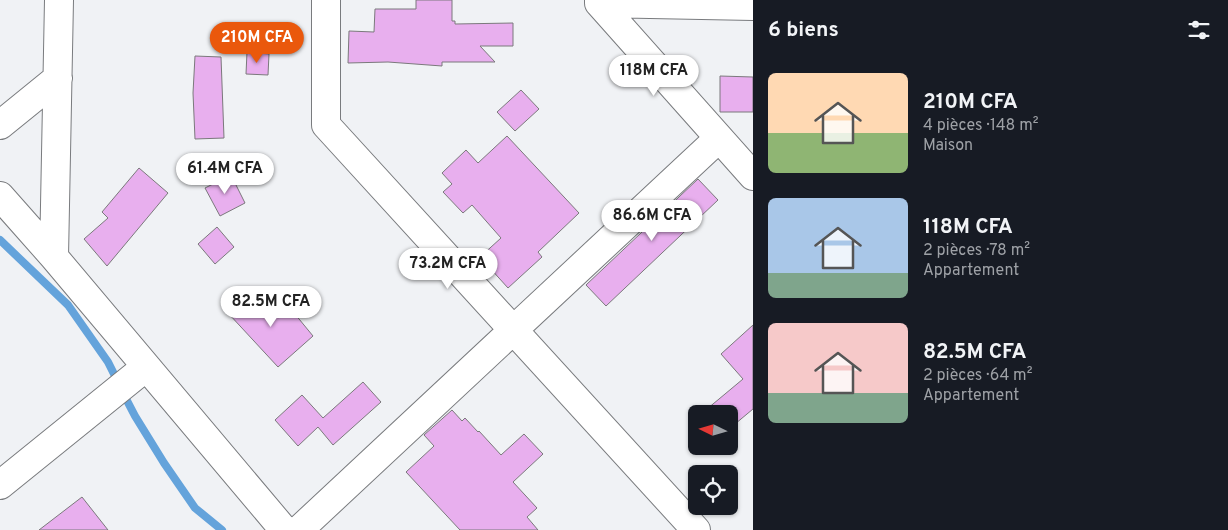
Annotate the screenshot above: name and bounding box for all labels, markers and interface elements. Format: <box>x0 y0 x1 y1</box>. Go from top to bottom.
icon: filters <box>1185 16 1213 44</box>
text: 6 biens <box>768 17 839 44</box>
pin: 210M CFA <box>205 22 309 64</box>
text: 210M CFA <box>221 28 293 48</box>
pin: 118M CFA <box>602 54 706 97</box>
text: 118M CFA <box>620 61 688 81</box>
text: 210M CFA <box>923 89 1018 116</box>
icon: home <box>808 93 868 153</box>
text: 4 pièces · 148 m² <box>923 116 1038 136</box>
text: Maison <box>923 136 973 156</box>
pin: 61.4M CFA <box>168 152 282 195</box>
text: 61.4M CFA <box>187 159 263 179</box>
pin: 86.6M CFA <box>595 200 709 242</box>
text: 86.6M CFA <box>612 206 692 226</box>
text: 118M CFA <box>923 214 1013 241</box>
icon: home <box>808 218 868 278</box>
text: 2 pièces · 78 m² <box>923 241 1030 261</box>
pin: 73.2M CFA <box>391 248 505 290</box>
text: 73.2M CFA <box>410 254 486 274</box>
text: Appartement <box>923 261 1019 281</box>
pin: 82.5M CFA <box>214 286 328 328</box>
text: 82.5M CFA <box>232 292 310 312</box>
text: 82.5M CFA <box>923 339 1026 366</box>
icon: home <box>808 343 868 403</box>
text: 2 pièces · 64 m² <box>923 366 1032 386</box>
text: Appartement <box>923 386 1019 406</box>
north arrow <box>688 405 738 455</box>
map controls <box>688 405 738 515</box>
button: locate <box>688 465 738 515</box>

